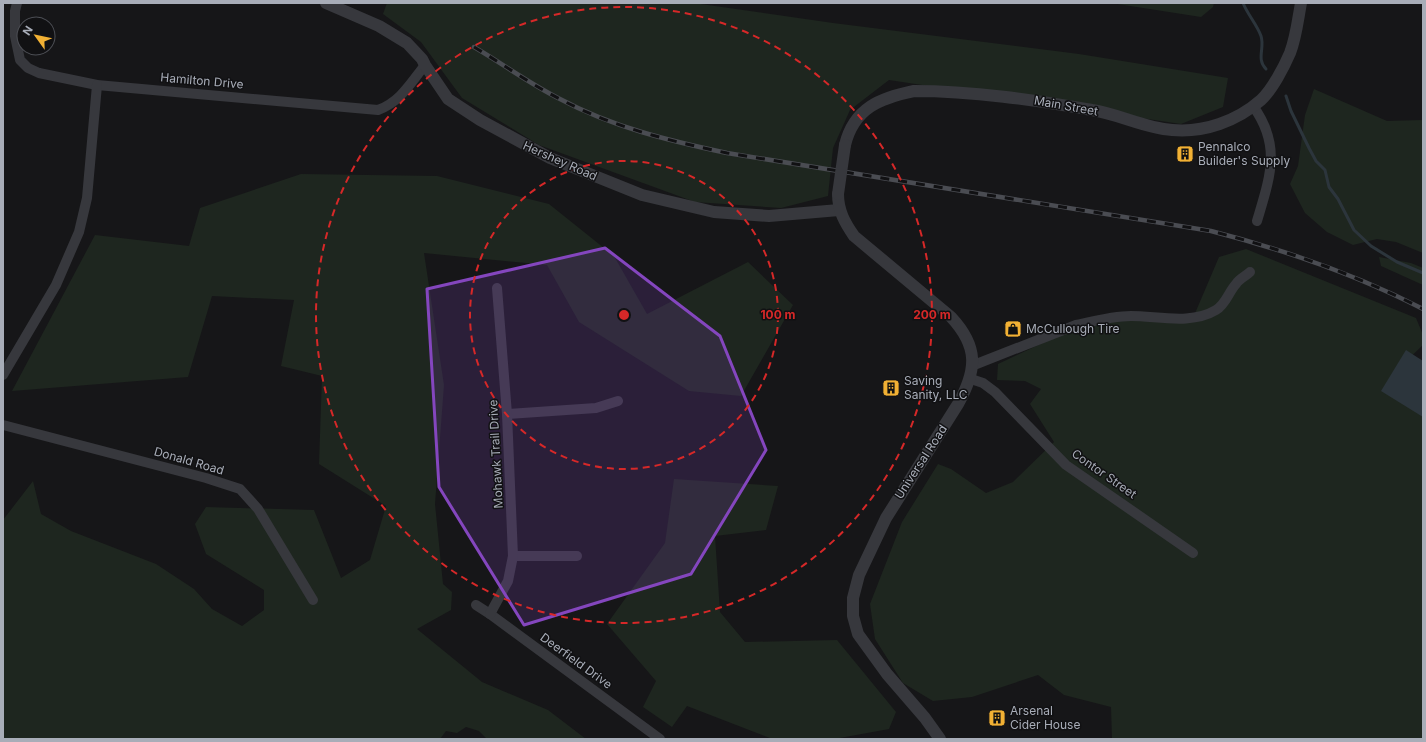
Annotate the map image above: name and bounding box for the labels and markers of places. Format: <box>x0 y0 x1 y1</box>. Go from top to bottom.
place label: Pennalco Builder's Supply <box>1198 139 1290 168</box>
building icon: Pennalco Builder's Supply <box>1175 144 1195 164</box>
centre of rings <box>617 308 631 322</box>
shop icon: McCullough Tire <box>1003 319 1023 339</box>
place label: McCullough Tire <box>1026 321 1119 336</box>
place label: Saving Sanity, LLC <box>904 373 968 402</box>
building icon: Saving Sanity, LLC <box>881 378 901 398</box>
place label: Arsenal Cider House <box>1010 703 1080 732</box>
building icon: Arsenal Cider House <box>987 708 1007 728</box>

